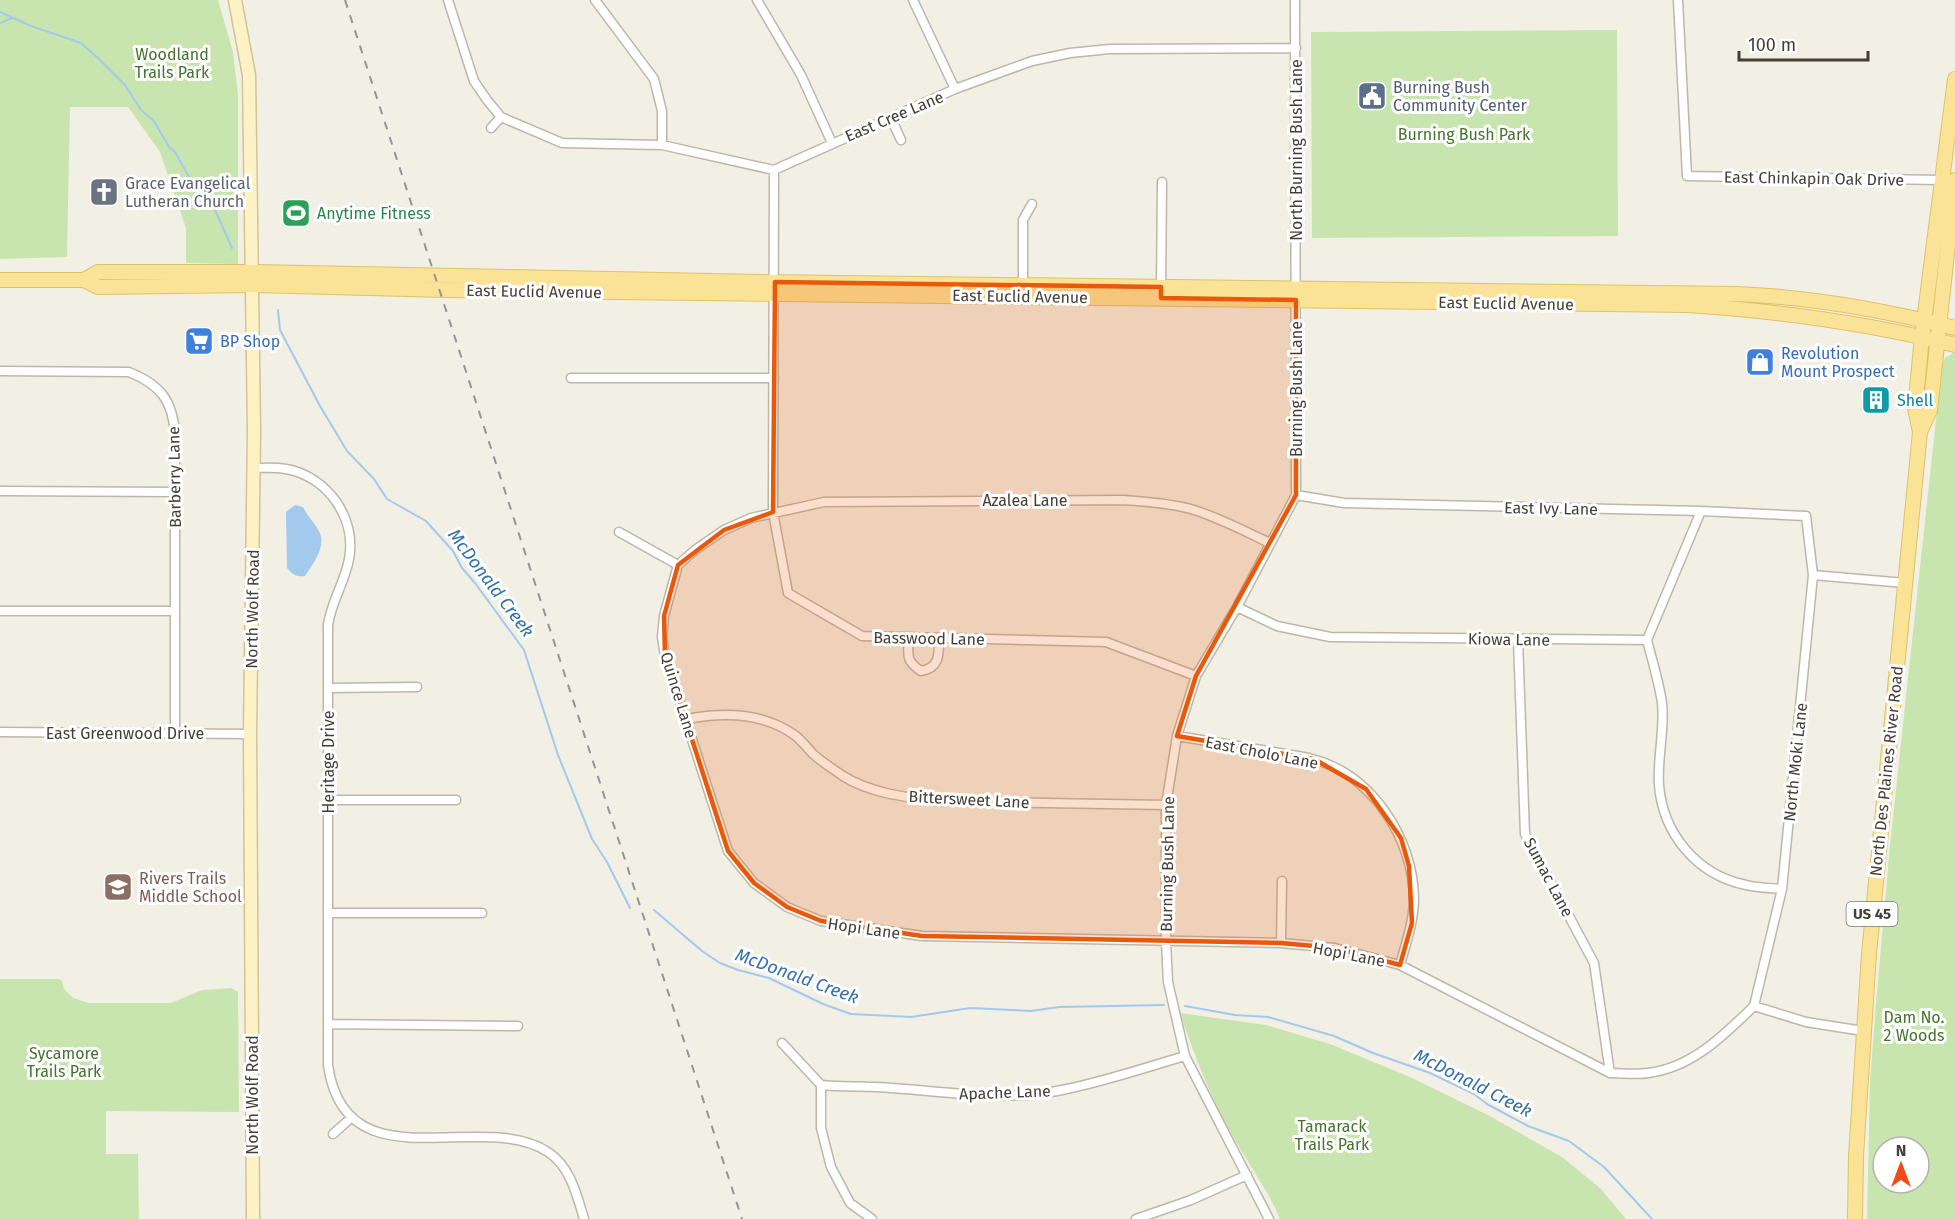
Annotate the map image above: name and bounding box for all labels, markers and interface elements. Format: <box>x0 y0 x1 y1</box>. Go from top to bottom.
scale bar <box>1739 24 1868 62</box>
text: 100 m <box>1748 34 1796 56</box>
park label: Woodland Trails Park <box>135 45 210 82</box>
street label: North Burning Bush Lane <box>1287 59 1306 241</box>
place label: Burning Bush Community Center <box>1393 78 1527 115</box>
public building icon: Burning Bush Community Center <box>1356 80 1388 112</box>
street label: East Cree Lane <box>842 87 946 146</box>
park label: Burning Bush Park <box>1398 125 1531 144</box>
street label: East Chinkapin Oak Drive <box>1724 167 1904 190</box>
place label: Grace Evangelical Lutheran Church <box>125 174 251 211</box>
church icon: Grace Evangelical Lutheran Church <box>88 176 120 208</box>
sports icon: Anytime Fitness <box>280 197 312 229</box>
place label: Anytime Fitness <box>317 204 431 223</box>
street label: East Euclid Avenue <box>466 281 602 302</box>
street label: East Euclid Avenue <box>952 286 1088 307</box>
street label: East Euclid Avenue <box>1438 293 1574 314</box>
street label: Burning Bush Lane <box>1287 321 1306 457</box>
supermarket icon: BP Shop <box>183 325 215 357</box>
place label: BP Shop <box>220 332 280 351</box>
place label: Revolution Mount Prospect <box>1781 344 1895 381</box>
shop icon: Revolution Mount Prospect <box>1744 346 1776 378</box>
building icon: Shell <box>1860 384 1892 416</box>
place label: Shell <box>1897 391 1934 410</box>
street label: Barberry Lane <box>164 426 185 528</box>
street label: Azalea Lane <box>982 491 1068 510</box>
street label: East Ivy Lane <box>1504 498 1598 519</box>
water label: McDonald Creek <box>443 525 539 642</box>
street label: North Wolf Road <box>242 549 263 669</box>
street label: Basswood Lane <box>873 628 985 649</box>
street label: Kiowa Lane <box>1468 629 1550 650</box>
street label: Quince Lane <box>656 650 701 741</box>
street label: North Des Plaines River Road <box>1866 665 1907 877</box>
street label: North Moki Lane <box>1780 702 1811 822</box>
street label: Heritage Drive <box>319 710 338 814</box>
street label: East Greenwood Drive <box>46 724 204 743</box>
street label: East Cholo Lane <box>1204 732 1320 773</box>
street label: Bittersweet Lane <box>908 787 1030 812</box>
street label: Burning Bush Lane <box>1157 796 1178 932</box>
street label: Sumac Lane <box>1520 834 1577 920</box>
place label: Rivers Trails Middle School <box>139 869 242 906</box>
school or university icon: Rivers Trails Middle School <box>102 871 134 903</box>
road number: US 45 <box>1846 902 1898 926</box>
street label: Hopi Lane <box>826 914 901 943</box>
street label: Hopi Lane <box>1311 938 1387 971</box>
water label: McDonald Creek <box>732 943 862 1009</box>
park label: Dam No. 2 Woods <box>1884 1008 1945 1045</box>
street label: North Wolf Road <box>243 1035 262 1155</box>
park label: Sycamore Trails Park <box>27 1044 102 1081</box>
water label: McDonald Creek <box>1410 1044 1536 1122</box>
street label: Apache Lane <box>959 1081 1051 1104</box>
park label: Tamarack Trails Park <box>1295 1117 1370 1154</box>
north arrow <box>1871 1135 1931 1195</box>
text: N <box>1896 1141 1906 1160</box>

